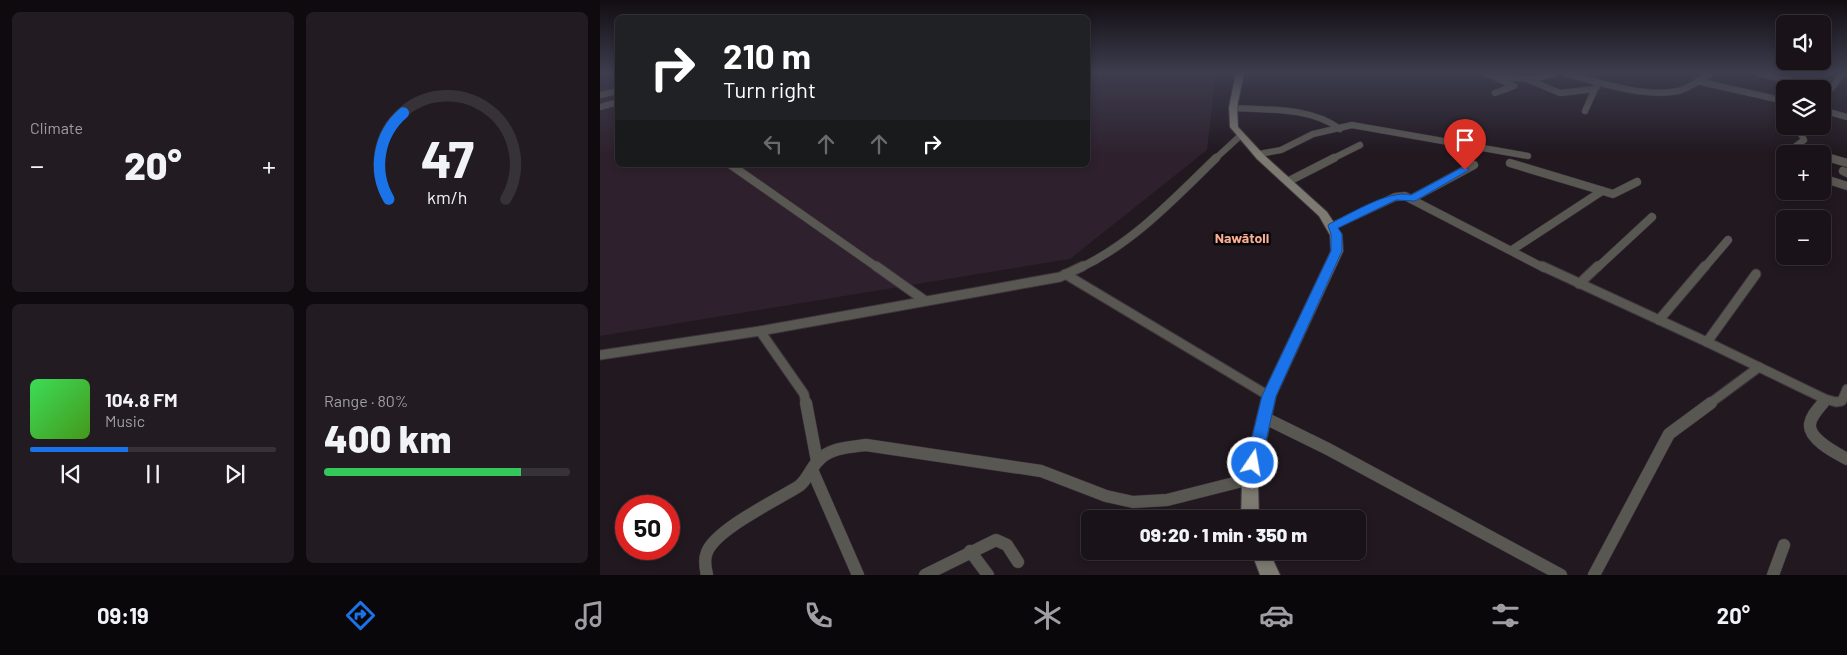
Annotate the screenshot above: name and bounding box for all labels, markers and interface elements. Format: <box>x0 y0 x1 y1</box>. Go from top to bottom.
map controls <box>1776 15 1831 265</box>
button: sound <box>1776 15 1831 70</box>
text: 210 m <box>723 34 811 76</box>
icon: right <box>640 35 705 100</box>
text: Turn right <box>723 76 816 102</box>
button: layers <box>1776 80 1831 135</box>
text: Climate <box>30 118 83 137</box>
pin <box>1444 119 1486 170</box>
text: 47 <box>420 126 474 188</box>
icon: arrive <box>1451 126 1479 154</box>
icon: left <box>759 130 787 158</box>
icon: ahead <box>812 130 840 158</box>
icon: ahead <box>865 130 893 158</box>
icon: right <box>918 130 946 158</box>
text: 20° <box>124 142 182 188</box>
button: + <box>1776 145 1831 200</box>
text: − <box>30 148 44 182</box>
text: + <box>262 148 276 182</box>
text: km/h <box>427 186 467 208</box>
button: − <box>1776 210 1831 265</box>
district label: Nawātoli <box>1215 229 1269 246</box>
text: 104.8 FM <box>105 388 178 411</box>
text: Range · 80% <box>324 391 408 410</box>
text: Music <box>105 411 145 430</box>
text: 400 km <box>324 415 451 461</box>
position arrow <box>1226 436 1278 488</box>
icon: previous <box>57 460 85 488</box>
icon: pause <box>139 460 167 488</box>
icon: next <box>221 460 249 488</box>
speed limit sign: 50 <box>615 495 680 560</box>
text: 09:20 · 1 min · 350 m <box>1140 523 1307 546</box>
icon: directions <box>343 598 378 633</box>
icon: music <box>572 598 607 633</box>
icon: phone <box>801 598 836 633</box>
icon: climate <box>1030 598 1065 633</box>
icon: car <box>1259 598 1294 633</box>
icon: filters <box>1488 598 1523 633</box>
text: 09:19 <box>97 602 149 628</box>
text: 20° <box>1717 602 1750 628</box>

